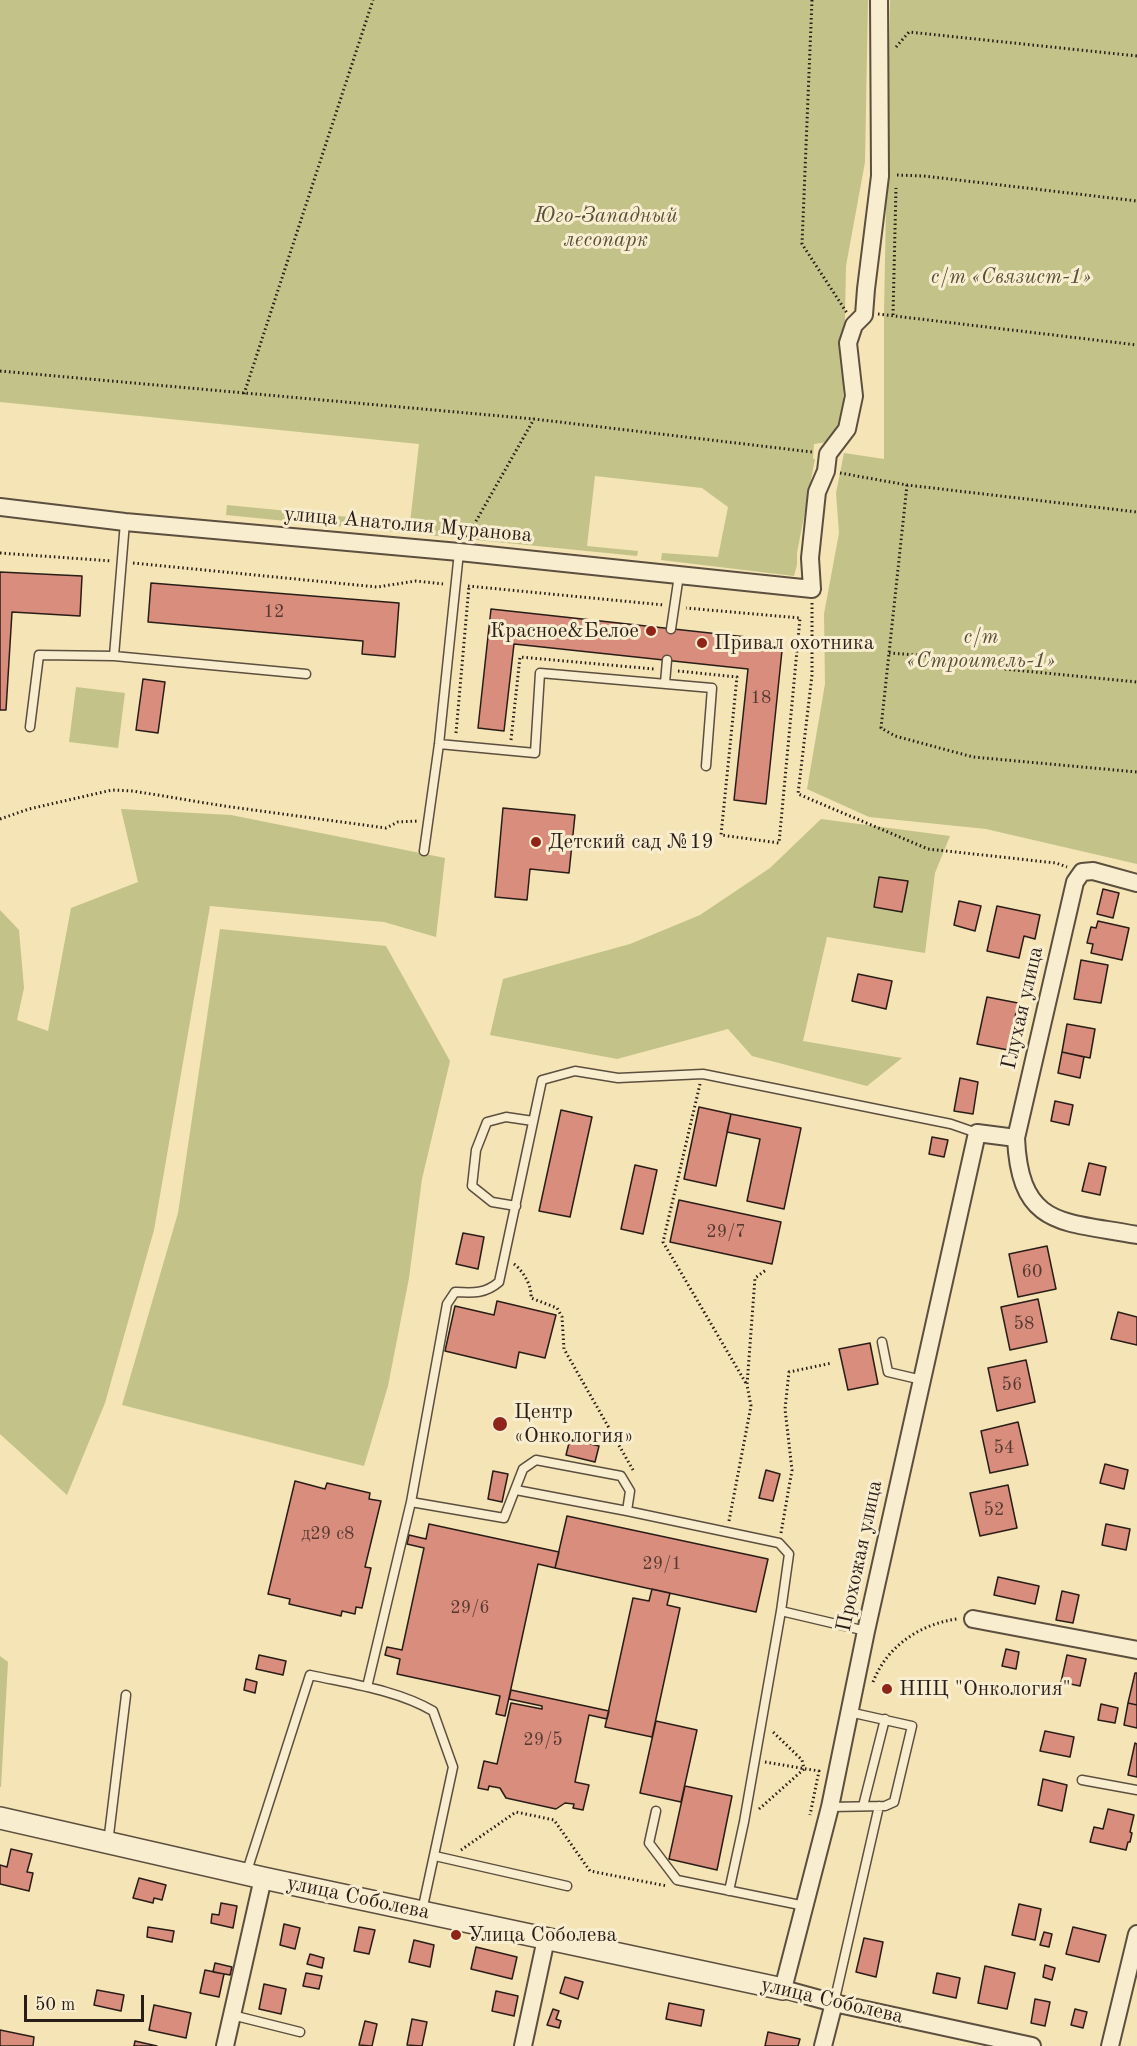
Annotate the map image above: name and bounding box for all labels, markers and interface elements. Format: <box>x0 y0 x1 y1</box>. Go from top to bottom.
park label: Юго-Западный лесопарк <box>534 203 678 253</box>
park label: с/т «Связист-1» <box>931 264 1091 290</box>
street label: улица Анатолия Муранова <box>283 502 533 548</box>
house number: 12 <box>264 601 284 623</box>
place label: Красное&Белое <box>490 618 639 644</box>
marker: Красное&Белое <box>644 624 658 638</box>
park label: с/т «Строитель-1» <box>907 624 1055 674</box>
place label: Привал охотника <box>714 630 874 656</box>
marker: Привал охотника <box>695 636 709 650</box>
house number: 18 <box>751 687 771 709</box>
place label: Детский сад №19 <box>548 829 714 855</box>
marker: Детский сад №19 <box>529 835 543 849</box>
street label: Глухая улица <box>997 944 1049 1072</box>
house number: 29/7 <box>706 1221 746 1243</box>
house number: 60 <box>1022 1261 1042 1283</box>
house number: 58 <box>1014 1313 1034 1335</box>
house number: 56 <box>1002 1374 1022 1396</box>
place label: Центр «Онкология» <box>514 1399 634 1449</box>
marker: Центр «Онкология» <box>491 1415 509 1433</box>
house number: 54 <box>994 1437 1014 1459</box>
street label: Прохожая улица <box>832 1478 888 1634</box>
house number: 52 <box>984 1499 1004 1521</box>
house number: д29 с8 <box>301 1523 355 1545</box>
house number: 29/1 <box>642 1553 682 1575</box>
house number: 29/6 <box>450 1597 490 1619</box>
place label: НПЦ "Онкология" <box>899 1676 1071 1702</box>
marker: НПЦ "Онкология" <box>880 1682 894 1696</box>
house number: 29/5 <box>523 1729 563 1751</box>
street label: улица Соболева <box>284 1871 432 1925</box>
place label: Улица Соболева <box>468 1922 617 1948</box>
marker: Улица Соболева <box>449 1928 463 1942</box>
street label: улица Соболева <box>758 1972 906 2030</box>
scale bar <box>27 1983 147 2021</box>
text: 50 m <box>35 1996 75 2014</box>

